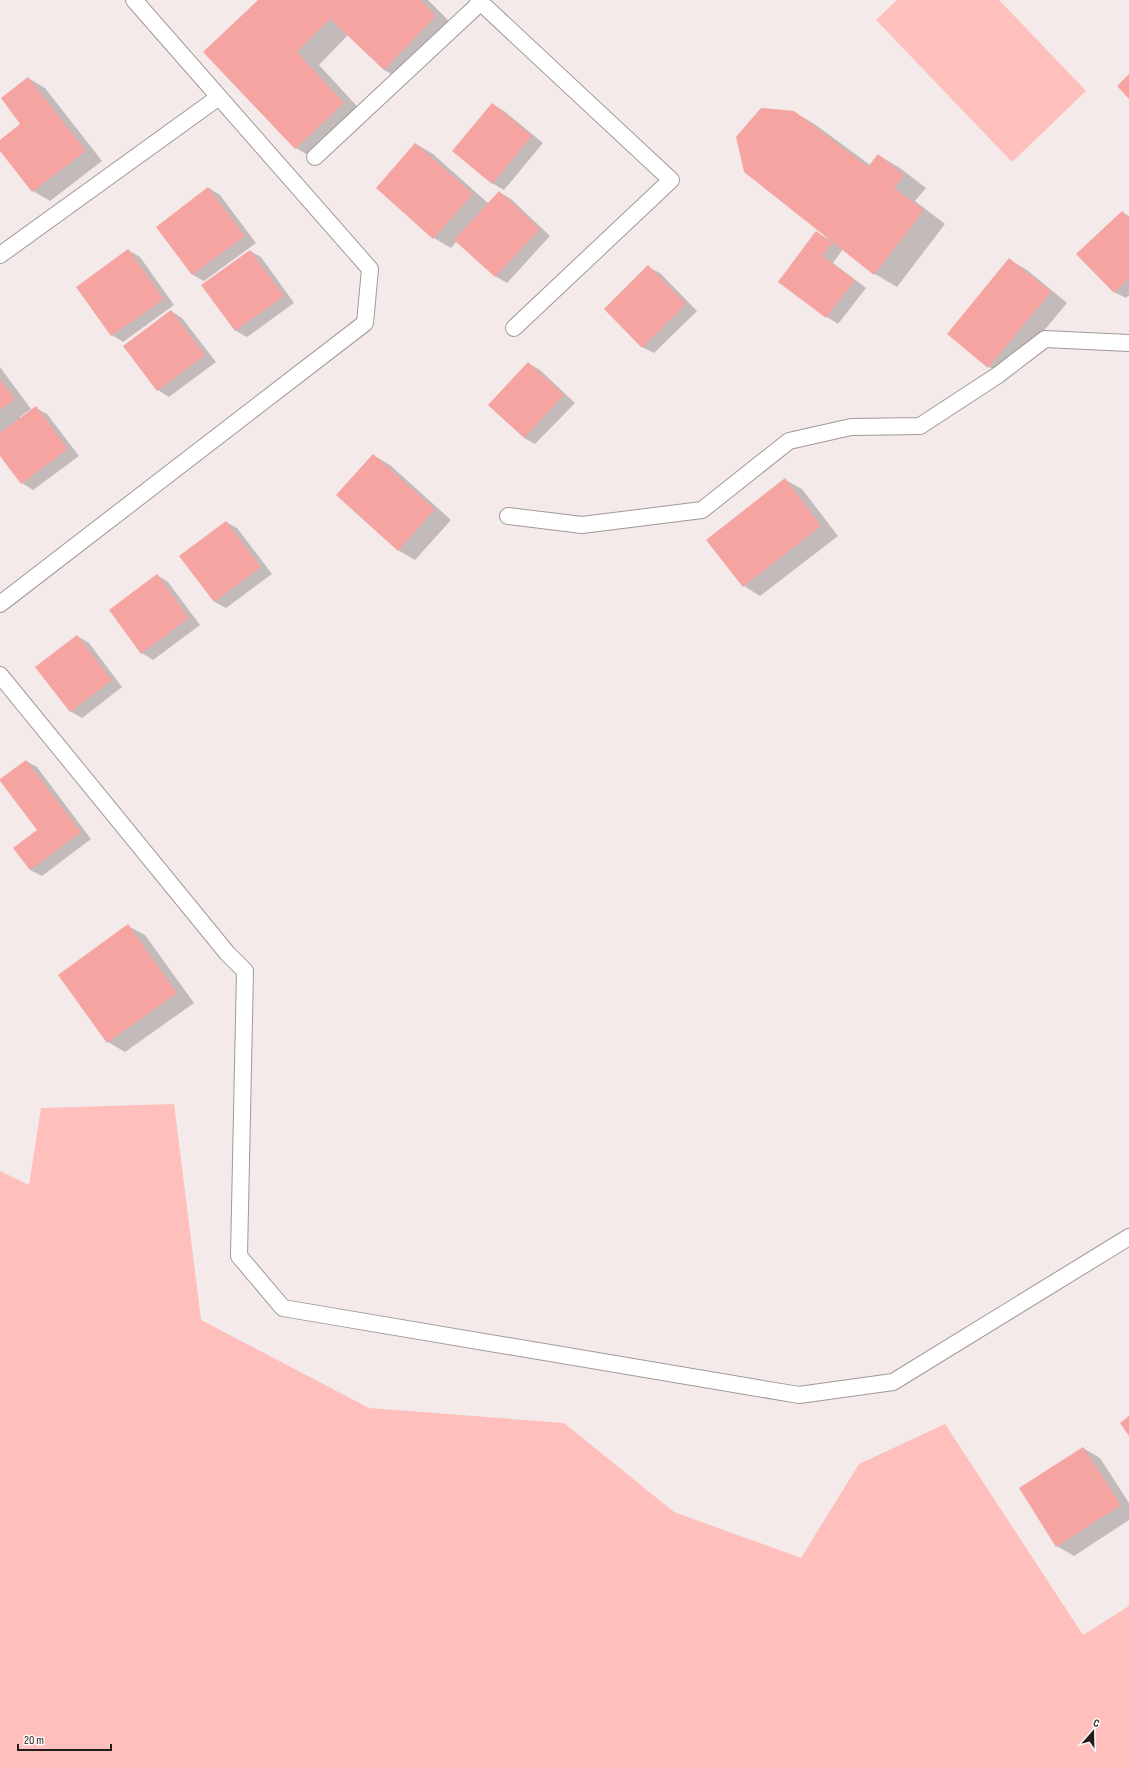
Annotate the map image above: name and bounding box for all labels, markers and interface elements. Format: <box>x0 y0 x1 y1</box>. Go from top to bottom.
north arrow <box>1073 1712 1113 1752</box>
text: С <box>1091 1716 1101 1730</box>
scale bar <box>18 1726 111 1752</box>
text: 20 m <box>24 1733 44 1748</box>

